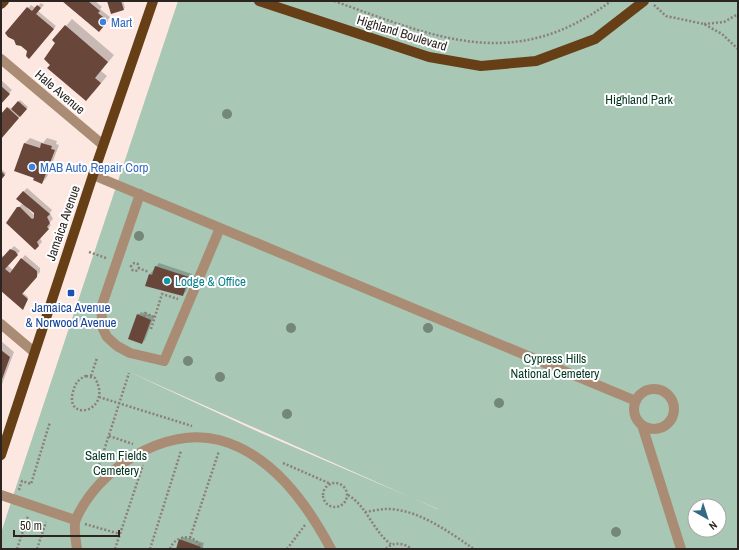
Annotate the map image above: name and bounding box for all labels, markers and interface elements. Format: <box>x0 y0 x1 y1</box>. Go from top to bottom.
street label: Highland Boulevard <box>355 11 449 55</box>
place label: Mart <box>111 14 132 31</box>
marker: Mart <box>98 17 108 27</box>
street label: Hale Avenue <box>31 66 89 118</box>
park label: Highland Park <box>605 91 673 108</box>
place label: MAB Auto Repair Corp <box>40 159 149 176</box>
marker: MAB Auto Repair Corp <box>27 162 37 172</box>
street label: Jamaica Avenue <box>42 183 84 263</box>
place label: Lodge & Office <box>175 273 246 290</box>
marker: Lodge & Office <box>162 276 172 286</box>
marker: Jamaica Avenue & Norwood Avenue <box>66 288 76 298</box>
place label: Jamaica Avenue & Norwood Avenue <box>25 299 117 331</box>
park label: Cypress Hills National Cemetery <box>511 350 600 382</box>
park label: Salem Fields Cemetery <box>85 447 147 479</box>
north arrow <box>687 498 727 538</box>
scale bar <box>14 512 119 538</box>
text: 50 m <box>20 518 42 534</box>
text: N <box>706 518 720 533</box>

